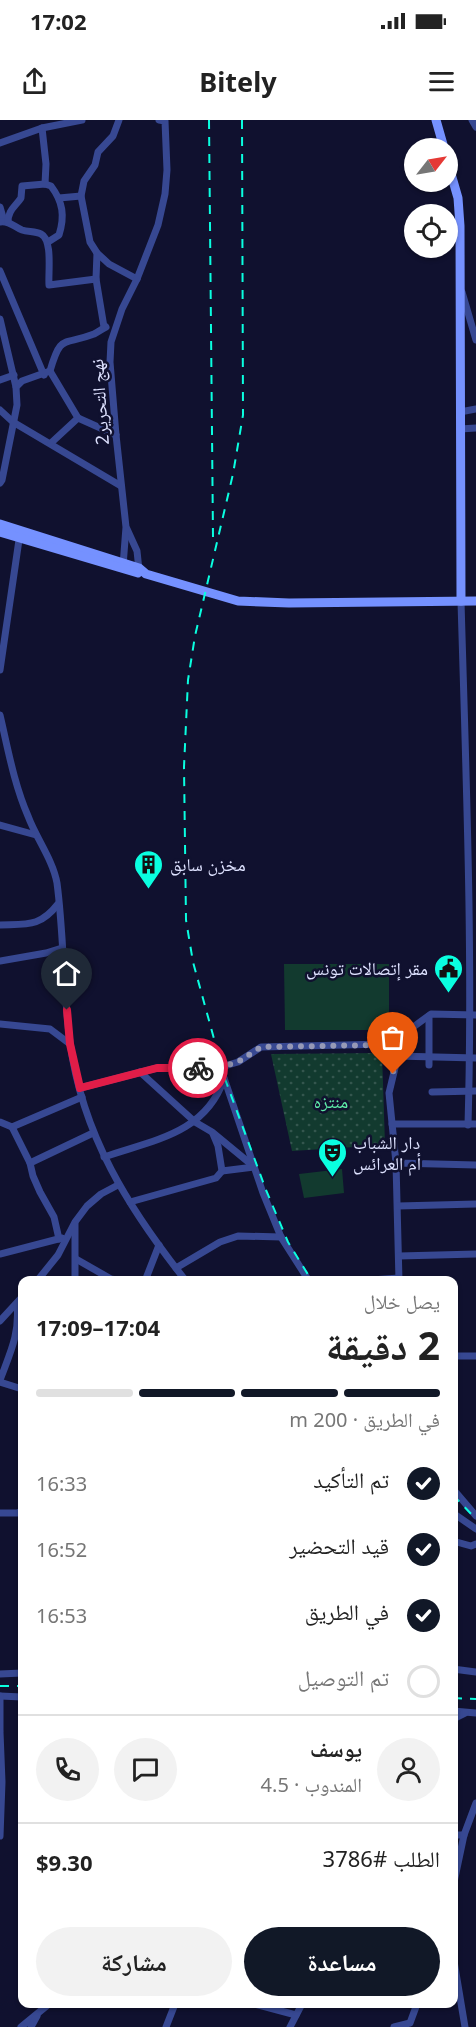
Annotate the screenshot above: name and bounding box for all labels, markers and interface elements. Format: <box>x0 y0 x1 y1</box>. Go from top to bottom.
text: 17:02 <box>30 6 87 36</box>
text: Bitely <box>199 63 277 100</box>
icon: share <box>18 65 51 98</box>
icon: menu <box>425 65 458 98</box>
north arrow <box>404 138 458 192</box>
map controls <box>404 138 458 258</box>
button: locate <box>404 204 458 258</box>
street label: نهج التحرير2 <box>84 358 115 446</box>
building icon: مخزن سابق <box>133 848 165 890</box>
place label: مخزن سابق <box>170 852 246 876</box>
pin <box>41 948 92 1010</box>
public building icon: مقر إتصالات تونس <box>433 952 465 994</box>
place label: مقر إتصالات تونس <box>306 956 428 981</box>
icon: home <box>50 957 83 990</box>
pin <box>367 1012 418 1074</box>
icon: bag <box>376 1021 409 1054</box>
courier <box>168 1038 228 1098</box>
icon: bike <box>182 1052 215 1085</box>
park label: منتزه <box>314 1089 348 1113</box>
place label: دار الشباب أم العرائس <box>353 1130 421 1176</box>
theatre icon: دار الشباب أم العرائس <box>316 1136 348 1178</box>
text: يصل خلال <box>364 1288 440 1315</box>
text: 17:04–17:09 <box>36 1312 160 1342</box>
text: 2 دقيقة <box>326 1318 440 1371</box>
text: في الطريق · 200 m <box>289 1406 440 1433</box>
text: تم التأكيد <box>313 1464 389 1494</box>
icon: check <box>407 1467 440 1500</box>
text: 16:33 <box>36 1470 87 1497</box>
text: قيد التحضير <box>289 1530 389 1560</box>
icon: check <box>407 1533 440 1566</box>
text: 16:52 <box>36 1536 87 1563</box>
text: في الطريق <box>305 1596 389 1626</box>
icon: check <box>407 1599 440 1632</box>
text: 16:53 <box>36 1602 87 1629</box>
text: تم التوصيل <box>298 1662 389 1692</box>
text: يوسف <box>310 1733 362 1763</box>
button: phone <box>36 1738 99 1801</box>
button: chat <box>114 1738 177 1801</box>
button: person <box>377 1738 440 1801</box>
text: المندوب · 4.5 <box>261 1771 362 1798</box>
text: الطلب #3786 <box>323 1843 440 1873</box>
text: $9.30 <box>36 1847 93 1877</box>
button: مشاركة <box>36 1927 232 1996</box>
button: مساعدة <box>244 1927 440 1996</box>

